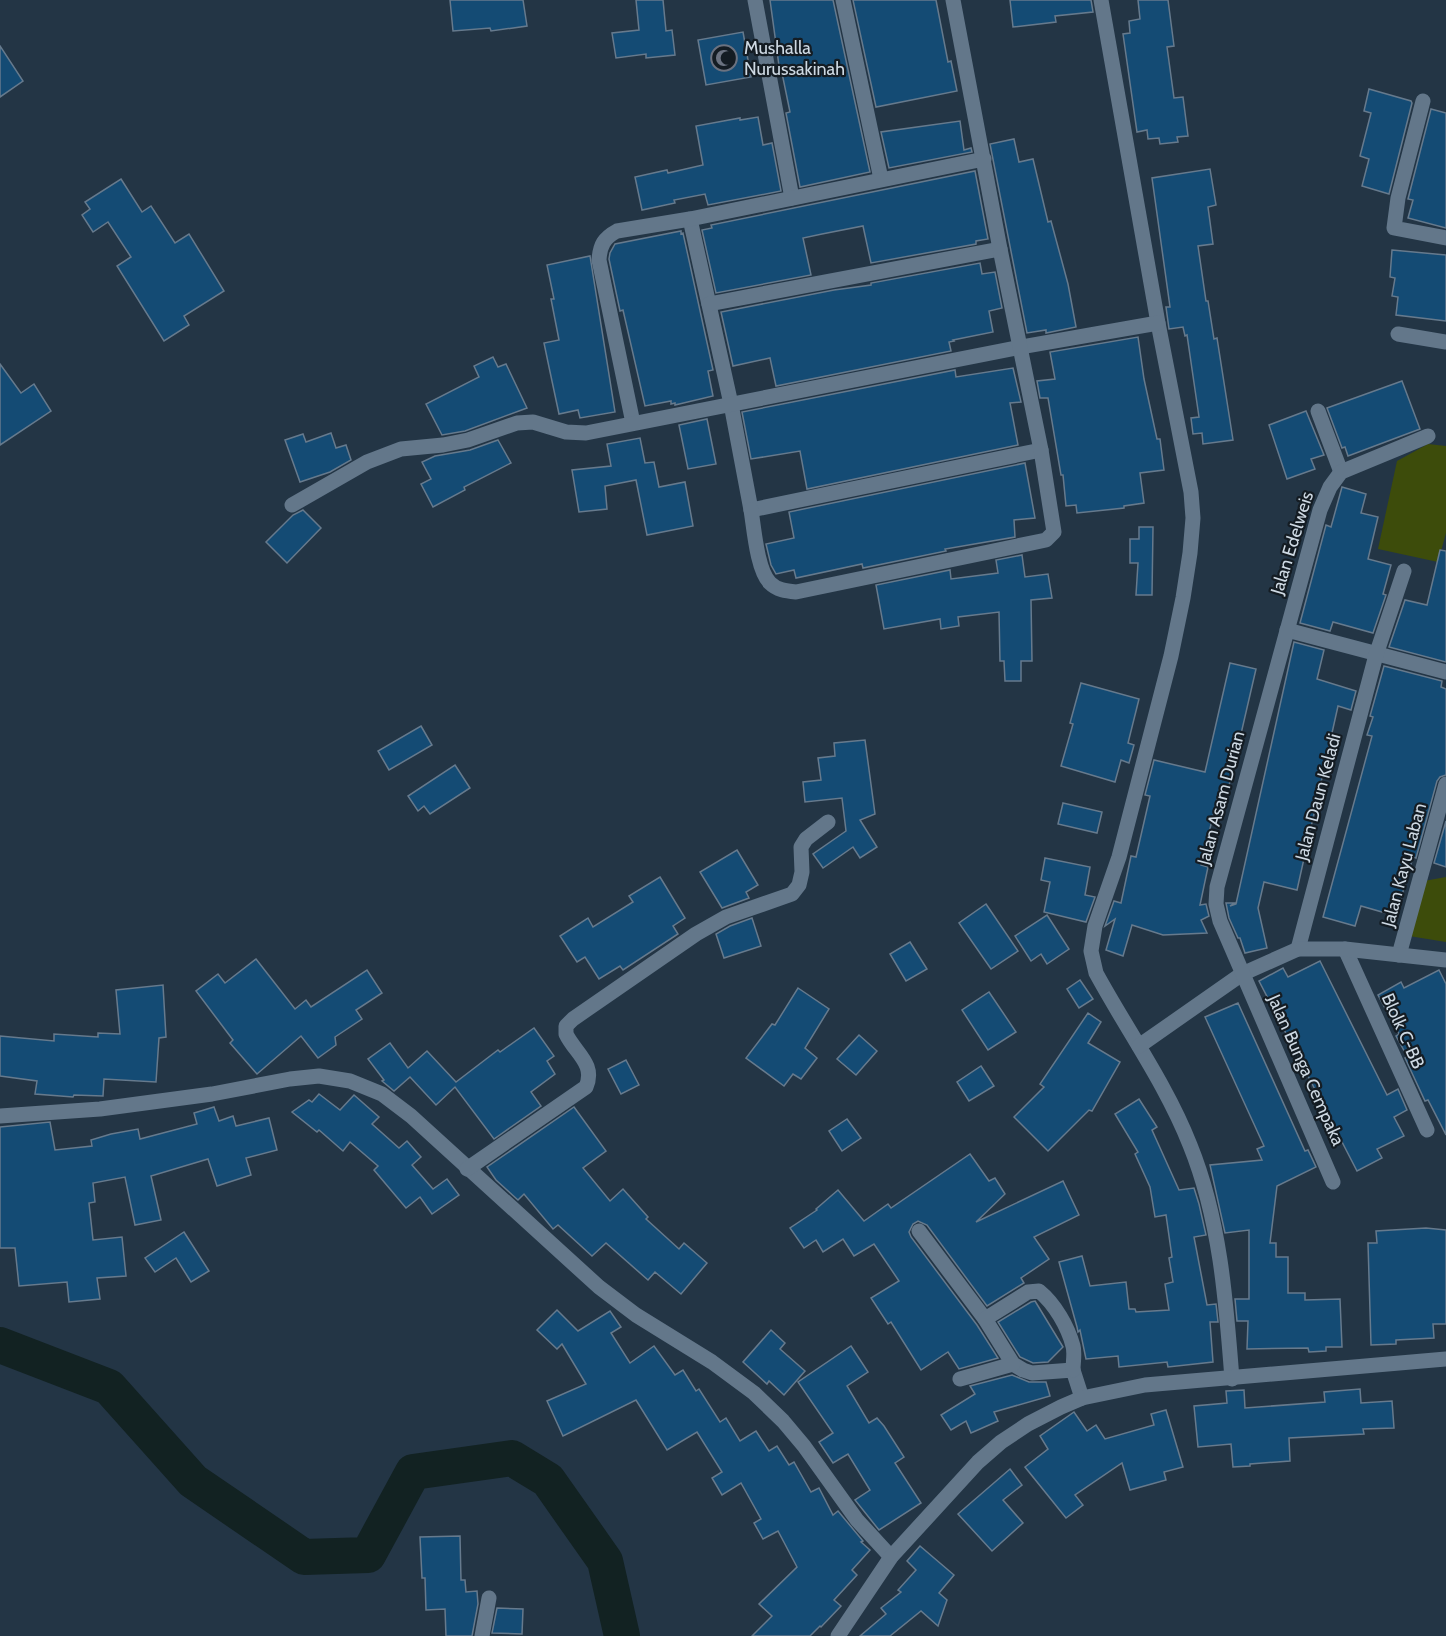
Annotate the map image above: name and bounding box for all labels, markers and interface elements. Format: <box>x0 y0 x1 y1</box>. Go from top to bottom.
place label: Mushalla Nurussakinah <box>744 37 845 80</box>
mosque icon: Mushalla Nurussakinah <box>709 43 739 73</box>
street label: Jalan Edelweis <box>1266 489 1318 598</box>
street label: Jalan Asam Durian <box>1192 729 1249 868</box>
street label: Jalan Daun Keladi <box>1290 731 1346 864</box>
street label: Jalan Kayu Laban <box>1377 801 1431 930</box>
street label: Jalan Bunga Cempaka <box>1262 990 1349 1149</box>
street label: Blolk C-BB <box>1377 990 1429 1072</box>

